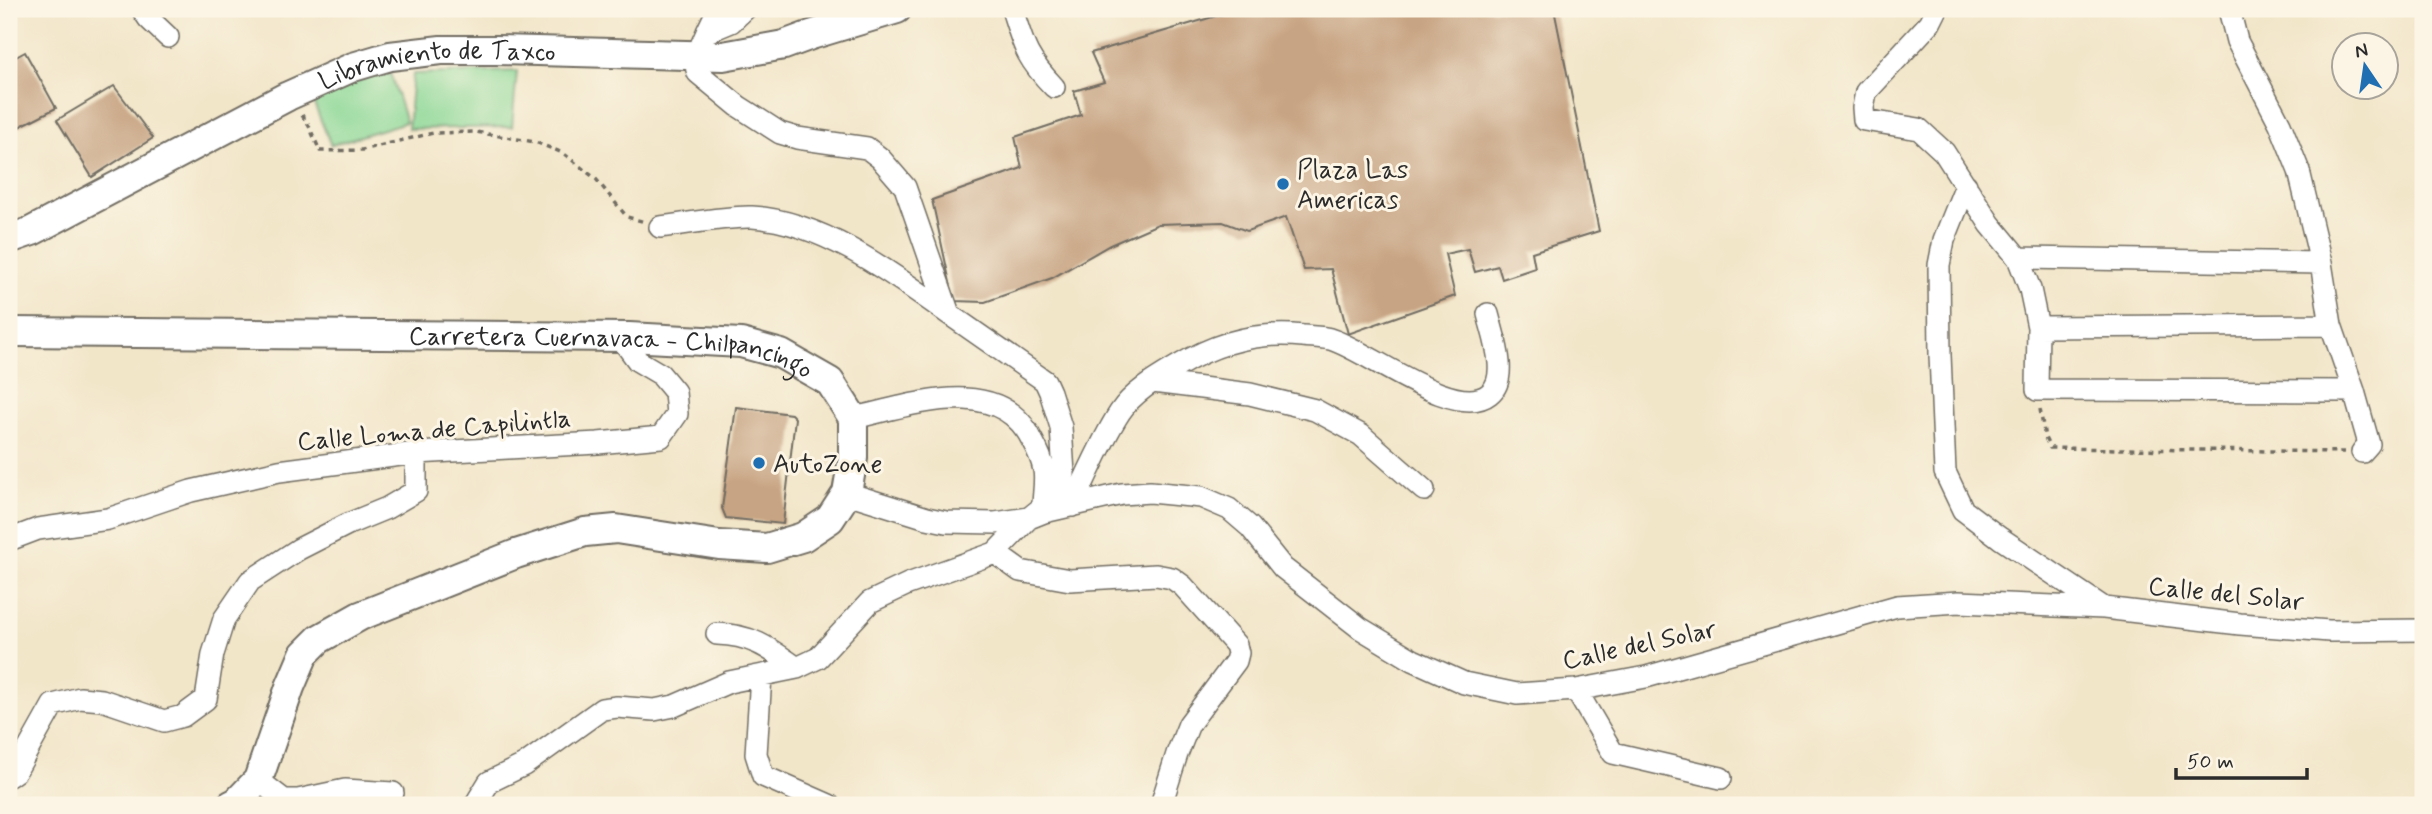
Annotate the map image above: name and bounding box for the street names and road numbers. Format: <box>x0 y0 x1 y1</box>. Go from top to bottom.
street label: Libramiento de Taxco <box>314 35 556 99</box>
street label: Carretera Cuernavaca - Chilpancingo <box>409 320 818 388</box>
street label: Calle Loma de Capilintla <box>296 402 572 460</box>
street label: Calle del Solar <box>2146 570 2305 620</box>
street label: Calle del Solar <box>1560 613 1719 679</box>

